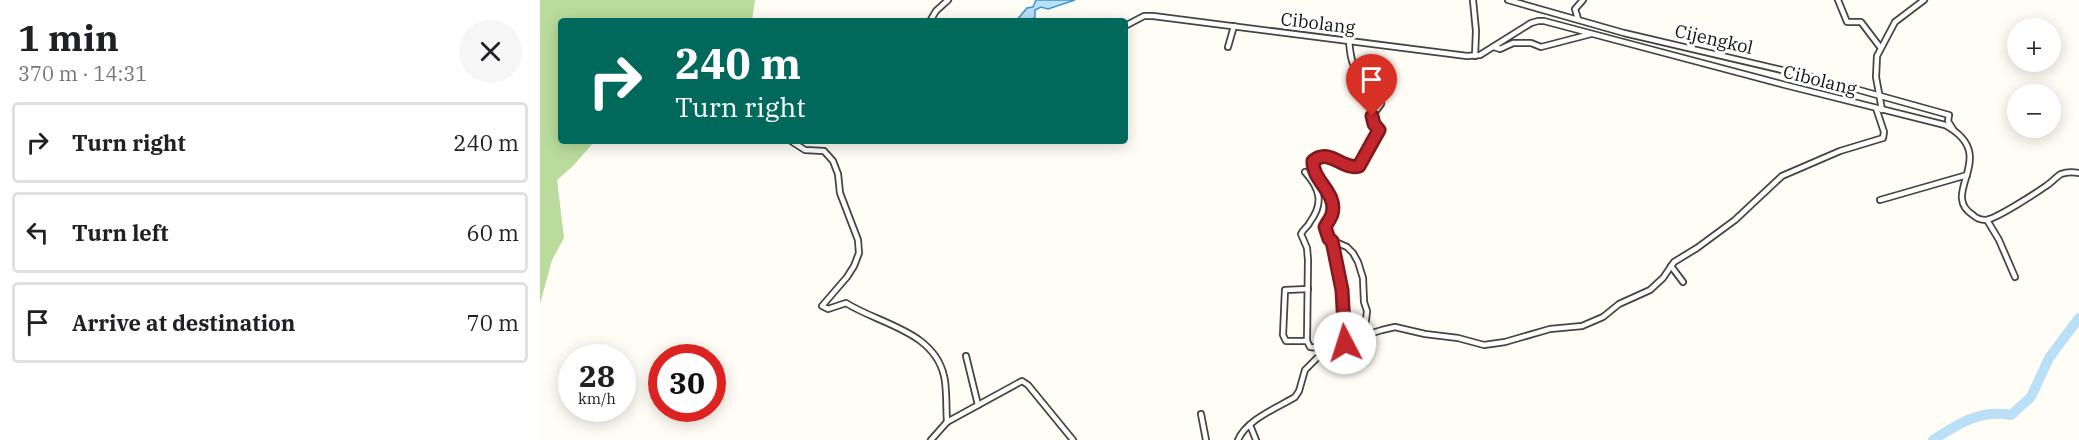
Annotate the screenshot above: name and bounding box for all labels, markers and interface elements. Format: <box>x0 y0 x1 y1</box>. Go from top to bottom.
street label: Cibolang <box>1279 7 1357 39</box>
text: 1 min <box>18 14 119 61</box>
map controls <box>2007 18 2061 138</box>
button: + <box>2007 18 2061 72</box>
street label: Cijengkol <box>1673 19 1755 59</box>
button: close <box>459 20 522 83</box>
text: 240 m <box>675 36 801 91</box>
icon: right <box>576 42 654 120</box>
pin <box>1346 54 1397 116</box>
text: 370 m · 14:31 <box>18 60 147 87</box>
street label: Cibolang <box>1781 60 1859 100</box>
icon: arrive <box>1355 63 1388 96</box>
button: − <box>2007 84 2061 138</box>
text: Turn right <box>675 89 806 124</box>
icon: right <box>21 126 54 159</box>
text: Turn right <box>72 128 186 157</box>
text: 240 m <box>453 128 519 157</box>
icon: left <box>21 216 54 249</box>
text: Turn left <box>72 218 168 247</box>
text: 60 m <box>467 218 519 247</box>
icon: arrive <box>21 306 54 339</box>
text: Arrive at destination <box>72 308 295 337</box>
text: 70 m <box>467 308 519 337</box>
position arrow <box>1313 311 1377 375</box>
speed limit sign: 30 <box>648 344 726 422</box>
text: 28 <box>579 356 615 395</box>
text: km/h <box>578 389 616 408</box>

